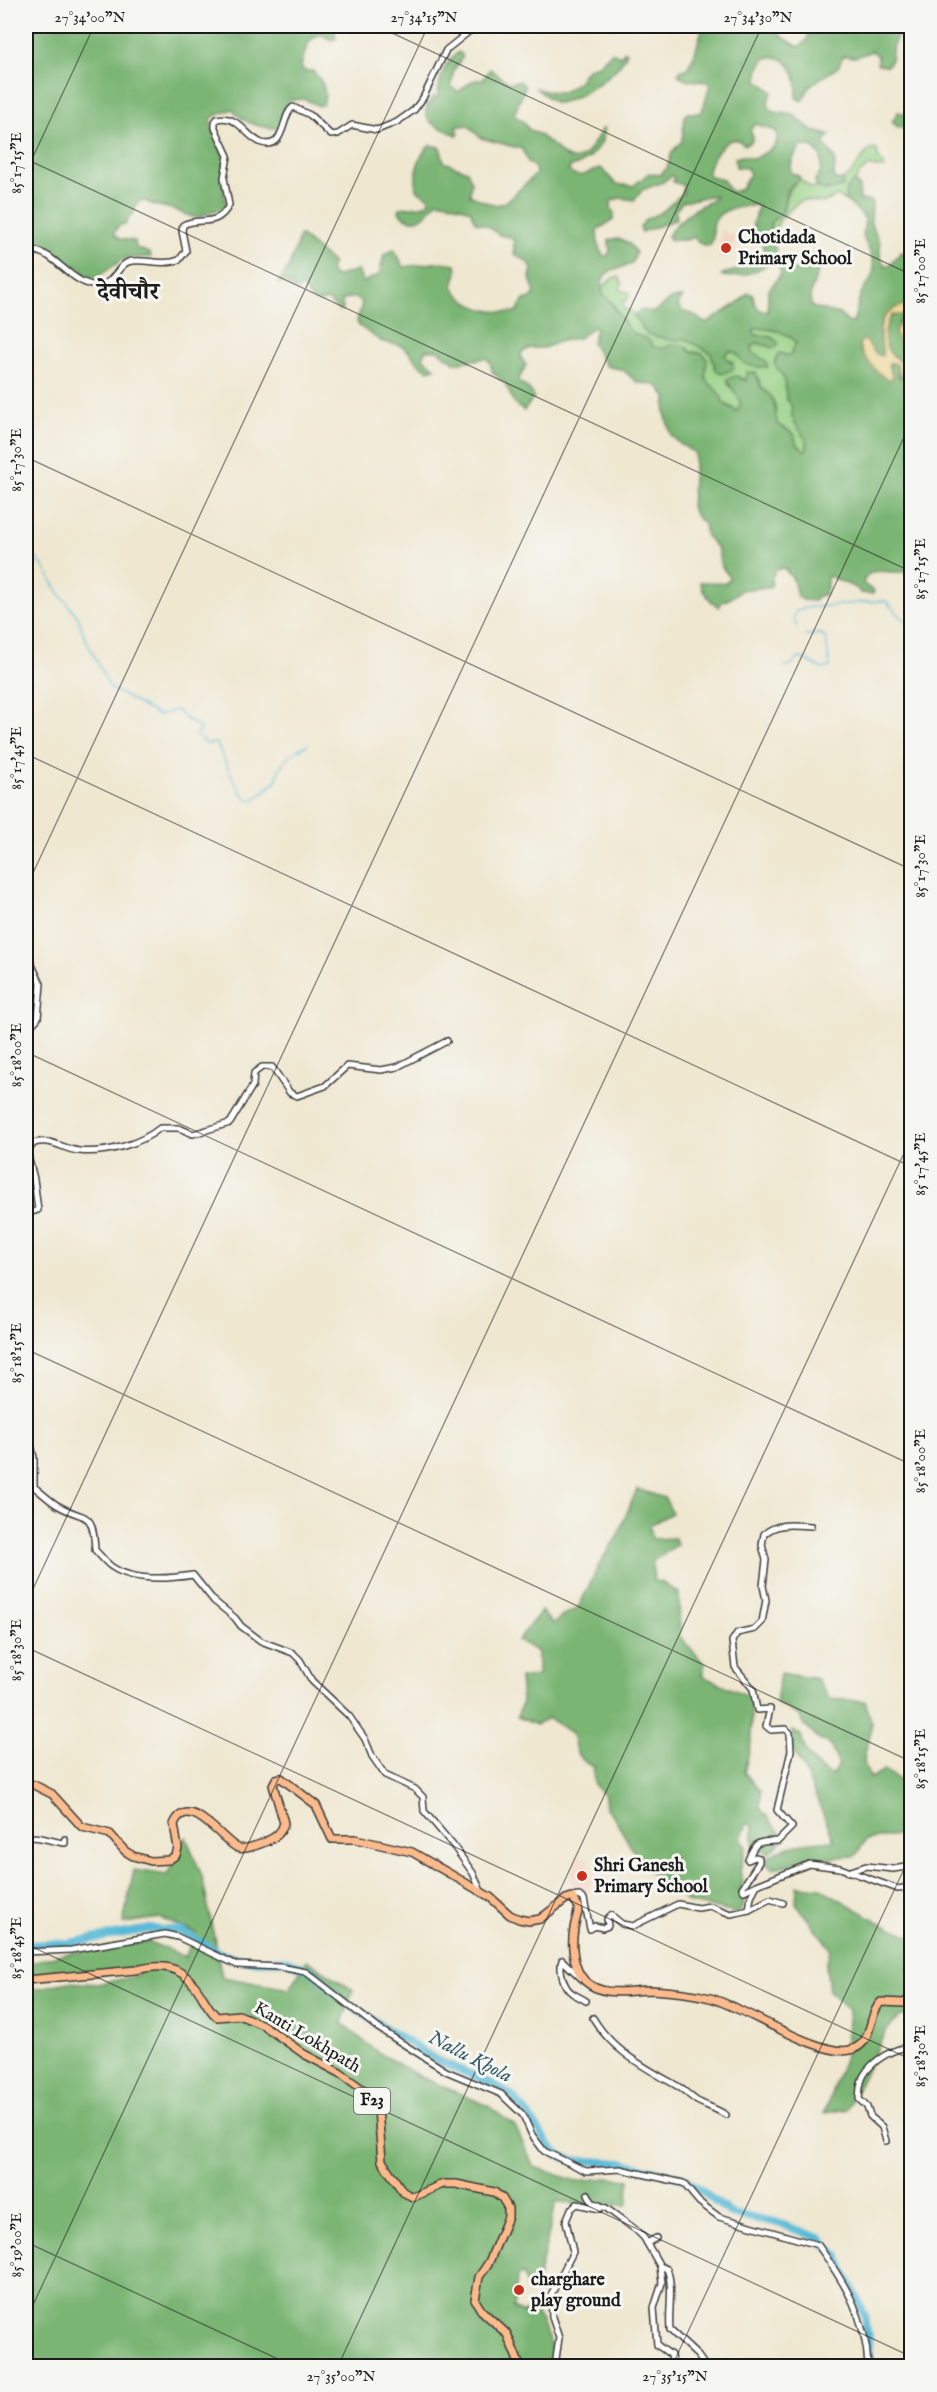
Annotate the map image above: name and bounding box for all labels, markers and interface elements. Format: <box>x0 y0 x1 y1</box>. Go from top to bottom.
text: 27°34'00"N <box>55 8 125 27</box>
text: 27°34'15"N <box>390 8 458 27</box>
text: 27°34'30"N <box>723 8 793 27</box>
text: 85°17'15"E <box>7 132 26 194</box>
place label: Chotidada Primary School <box>738 227 853 271</box>
text: 85°17'00"E <box>911 238 930 304</box>
marker: Chotidada Primary School <box>719 241 733 255</box>
district label: देवीचौर <box>95 277 161 308</box>
text: 85°17'30"E <box>7 428 26 492</box>
text: 85°17'15"E <box>911 538 930 600</box>
text: 85°17'45"E <box>7 726 26 790</box>
text: 85°17'30"E <box>911 834 930 898</box>
text: 85°18'00"E <box>7 1023 26 1087</box>
text: 85°17'45"E <box>911 1132 930 1196</box>
text: 85°18'15"E <box>7 1323 26 1383</box>
text: 85°18'00"E <box>911 1429 930 1493</box>
text: 85°18'30"E <box>7 1619 26 1681</box>
text: 85°18'15"E <box>911 1729 930 1789</box>
place label: Shri Ganesh Primary School <box>594 1855 709 1899</box>
marker: Shri Ganesh Primary School <box>575 1869 589 1883</box>
text: 85°18'45"E <box>7 1917 26 1979</box>
street label: Kanti Lokhpath <box>249 1997 365 2079</box>
water label: Nallu Khola <box>424 2025 516 2089</box>
text: 85°18'30"E <box>911 2025 930 2087</box>
road number: F23 <box>354 2088 390 2114</box>
text: 85°19'00"E <box>7 2213 26 2277</box>
place label: charghare play ground <box>530 2269 621 2313</box>
marker: charghare play ground <box>512 2283 526 2297</box>
text: 27°35'00"N <box>307 2367 376 2386</box>
text: 27°35'15"N <box>642 2367 708 2386</box>

